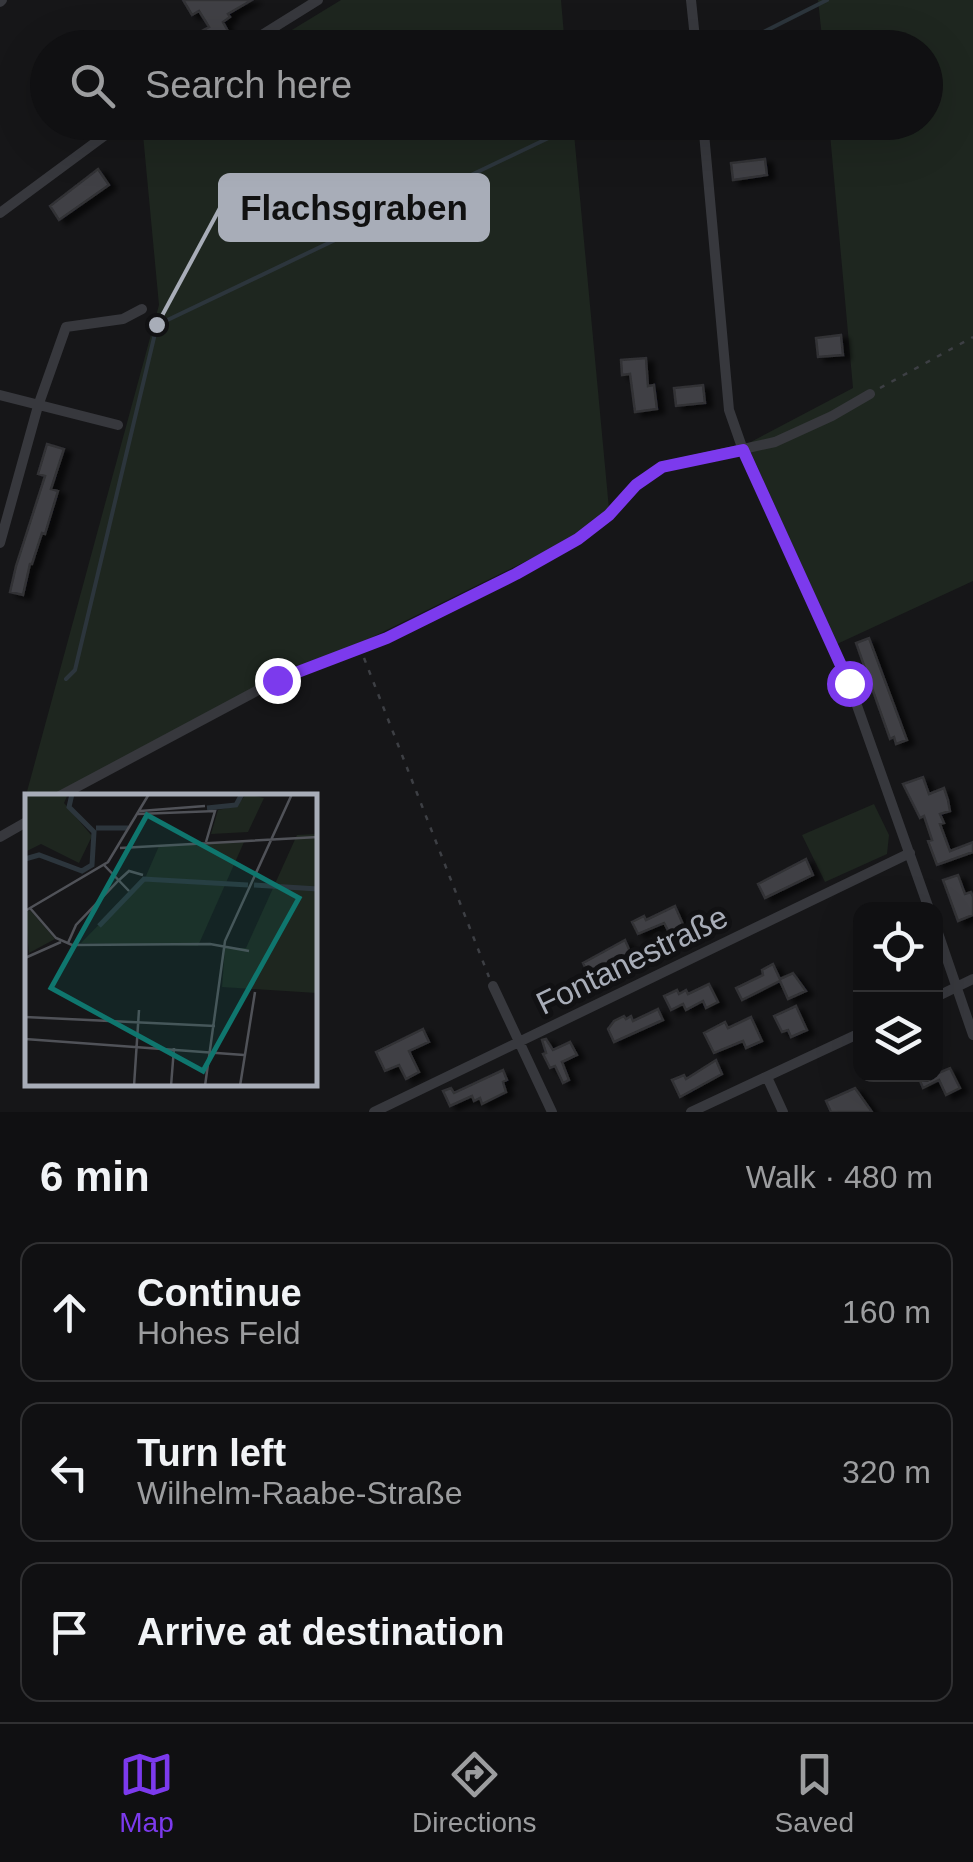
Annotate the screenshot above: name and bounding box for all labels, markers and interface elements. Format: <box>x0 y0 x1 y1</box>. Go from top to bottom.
search box <box>30 30 943 140</box>
icon: search <box>65 58 120 113</box>
text: Search here <box>145 64 352 106</box>
callout: Flachsgraben <box>220 175 488 240</box>
text: Flachsgraben <box>240 188 468 227</box>
route end <box>255 658 301 704</box>
route start <box>827 661 873 707</box>
inset map <box>25 794 318 1087</box>
street label: Fontanestraße <box>531 898 733 1022</box>
map controls <box>853 902 943 1082</box>
button: locate <box>853 902 943 992</box>
button: layers <box>853 992 943 1082</box>
text: 6 min <box>40 1153 150 1200</box>
text: Walk · 480 m <box>746 1159 933 1195</box>
text: Continue <box>137 1272 302 1314</box>
icon: ahead <box>42 1285 97 1340</box>
text: 160 m <box>842 1294 931 1330</box>
text: Hohes Feld <box>137 1315 301 1351</box>
text: Turn left <box>137 1432 286 1474</box>
icon: left <box>42 1445 97 1500</box>
text: 320 m <box>842 1454 931 1490</box>
text: Wilhelm-Raabe-Straße <box>137 1475 462 1511</box>
icon: arrive <box>42 1605 97 1660</box>
text: Arrive at destination <box>137 1611 504 1653</box>
tab: Map <box>119 1747 174 1839</box>
tab: Directions <box>412 1747 537 1839</box>
tab: Saved <box>775 1747 854 1839</box>

